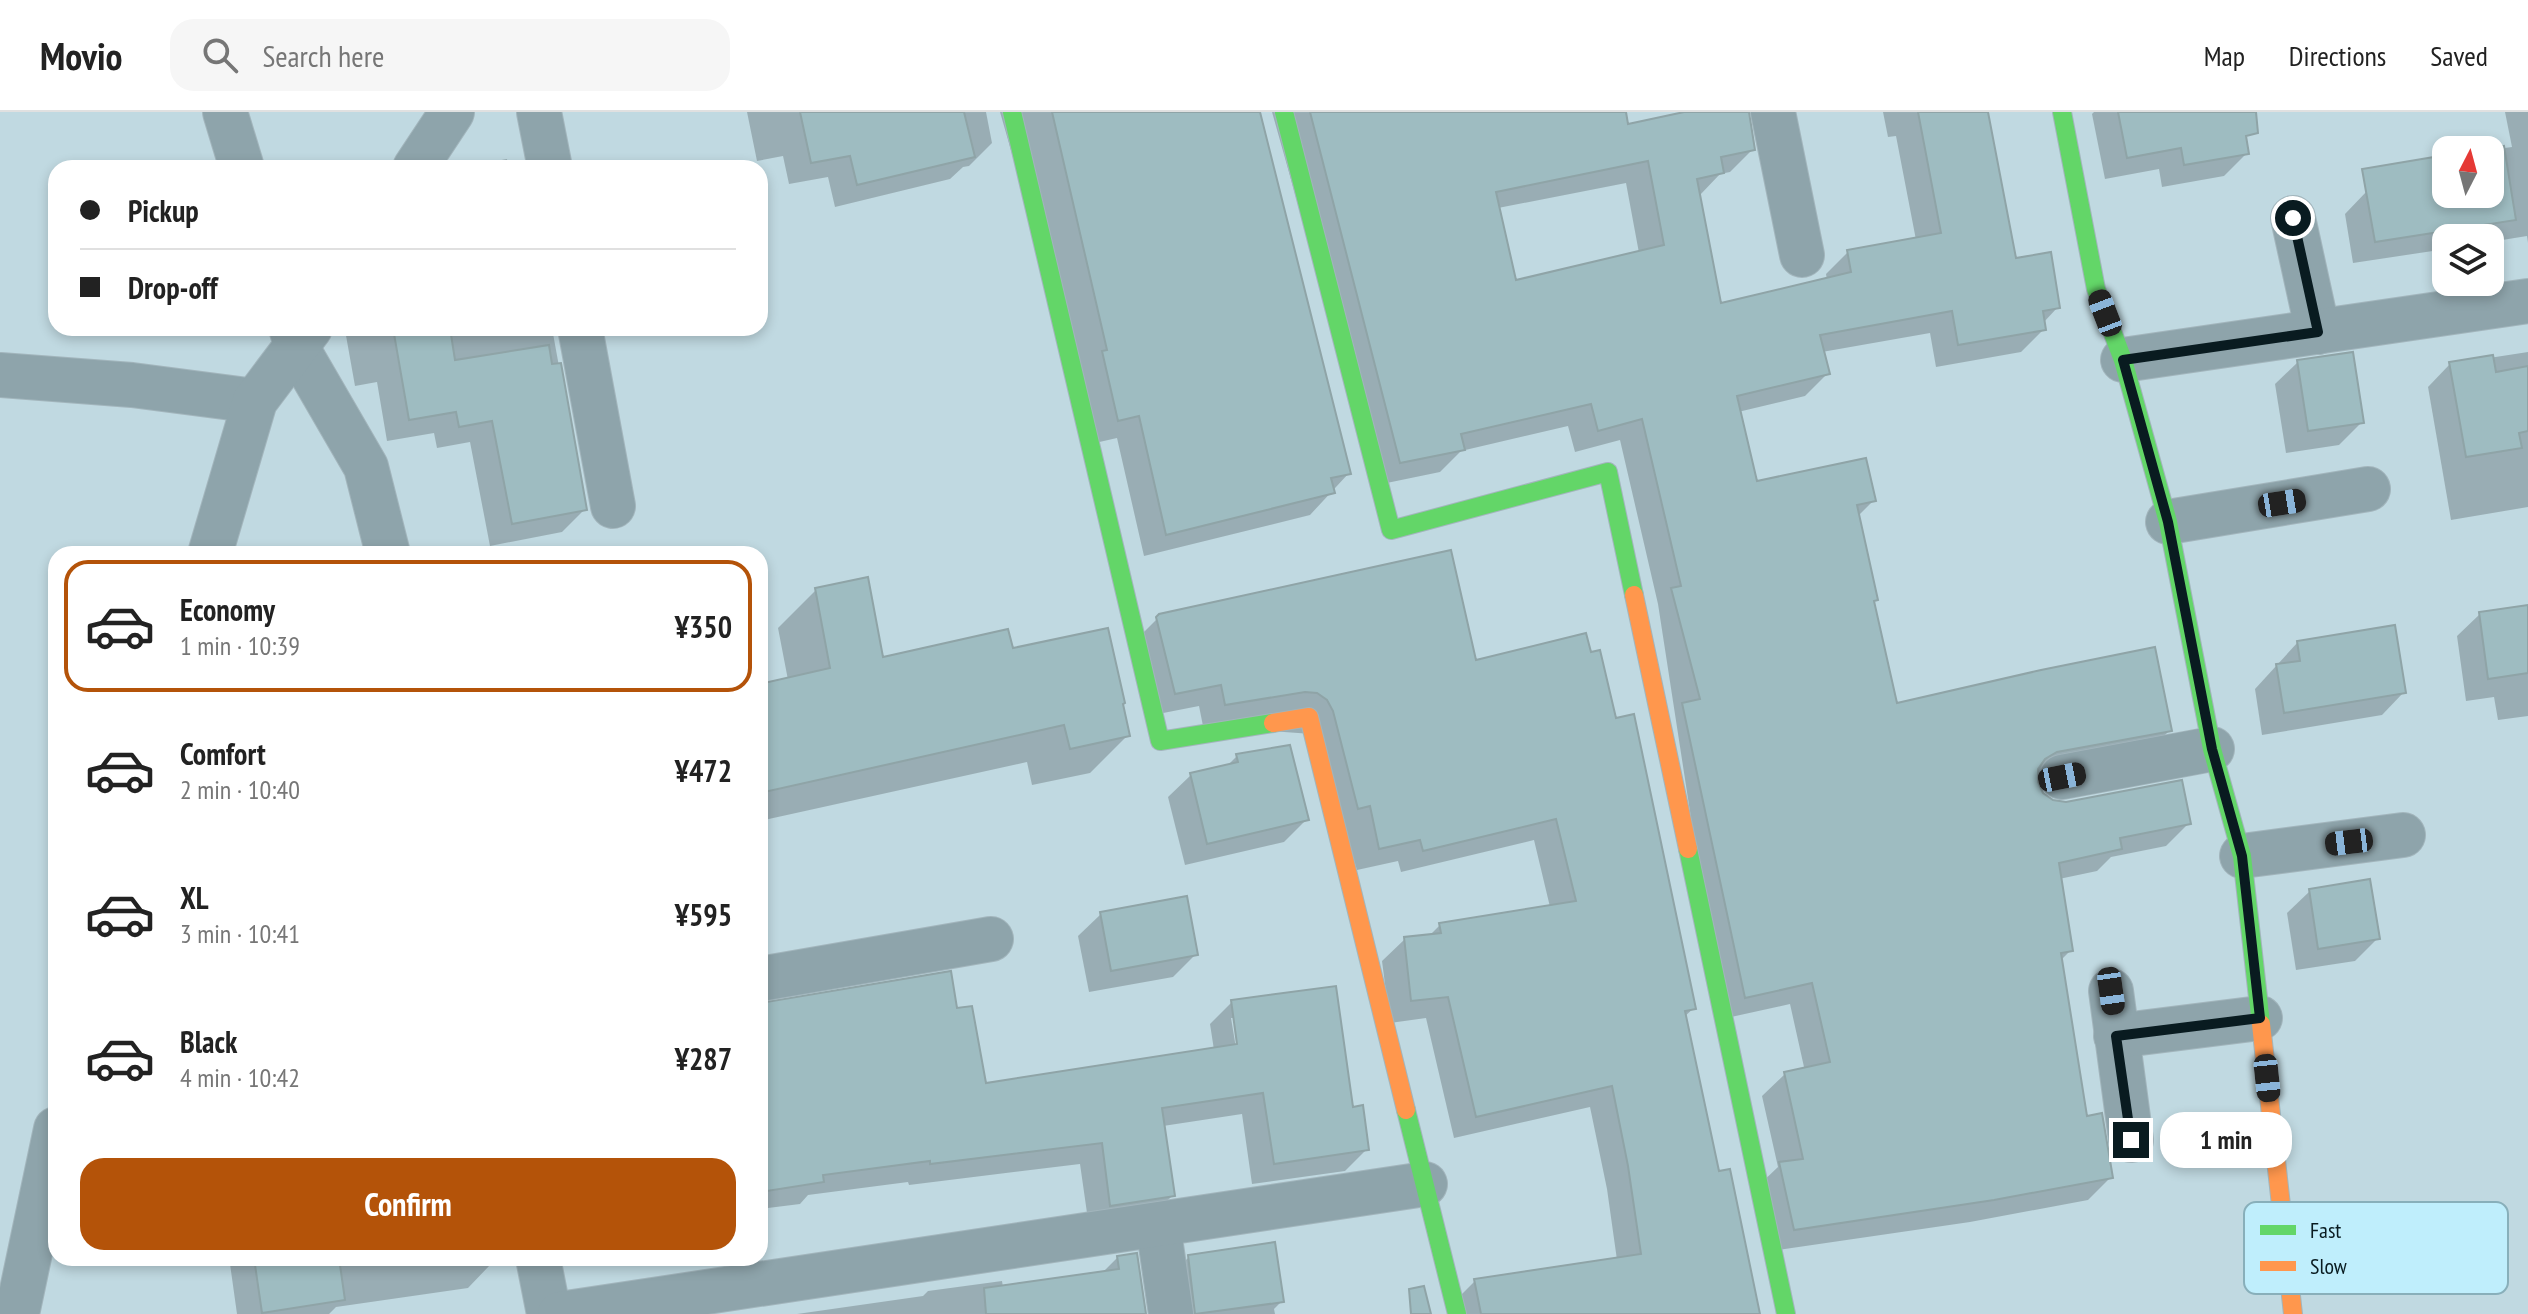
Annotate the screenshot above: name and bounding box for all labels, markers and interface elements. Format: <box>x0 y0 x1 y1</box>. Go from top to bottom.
search box <box>170 19 730 91</box>
text: Movio <box>40 31 122 80</box>
icon: search <box>198 33 242 77</box>
text: Search here <box>262 36 384 75</box>
text: Map <box>2204 37 2245 74</box>
text: Directions <box>2289 37 2386 74</box>
text: Saved <box>2430 37 2488 74</box>
north arrow <box>2432 136 2504 208</box>
map controls <box>2432 136 2504 296</box>
text: Pickup <box>128 191 199 230</box>
route start <box>2275 200 2311 236</box>
button: layers <box>2432 224 2504 296</box>
text: Drop-off <box>128 268 218 307</box>
car <box>2085 286 2125 340</box>
car <box>2256 487 2308 519</box>
icon: car <box>84 590 156 662</box>
text: Economy <box>180 590 275 629</box>
text: ¥350 <box>675 607 732 646</box>
text: 1 min · 10:39 <box>180 629 300 662</box>
icon: car <box>84 734 156 806</box>
text: Comfort <box>180 734 266 773</box>
text: ¥472 <box>675 751 732 790</box>
car <box>2036 761 2088 793</box>
text: 2 min · 10:40 <box>180 773 300 806</box>
car <box>2324 827 2374 857</box>
icon: car <box>84 878 156 950</box>
text: XL <box>180 878 209 917</box>
text: ¥595 <box>675 895 732 934</box>
text: 3 min · 10:41 <box>180 917 300 950</box>
car <box>2096 966 2126 1016</box>
icon: car <box>84 1022 156 1094</box>
text: Black <box>180 1022 237 1061</box>
text: ¥287 <box>675 1039 732 1078</box>
car <box>2253 1053 2281 1103</box>
text: 4 min · 10:42 <box>180 1061 300 1094</box>
callout: 1 min <box>2159 1112 2291 1168</box>
route end <box>2113 1122 2149 1158</box>
text: 1 min <box>2200 1123 2252 1156</box>
button: Confirm <box>80 1158 736 1250</box>
legend <box>2244 1202 2508 1294</box>
text: Fast <box>2310 1216 2341 1244</box>
text: Slow <box>2310 1252 2347 1280</box>

